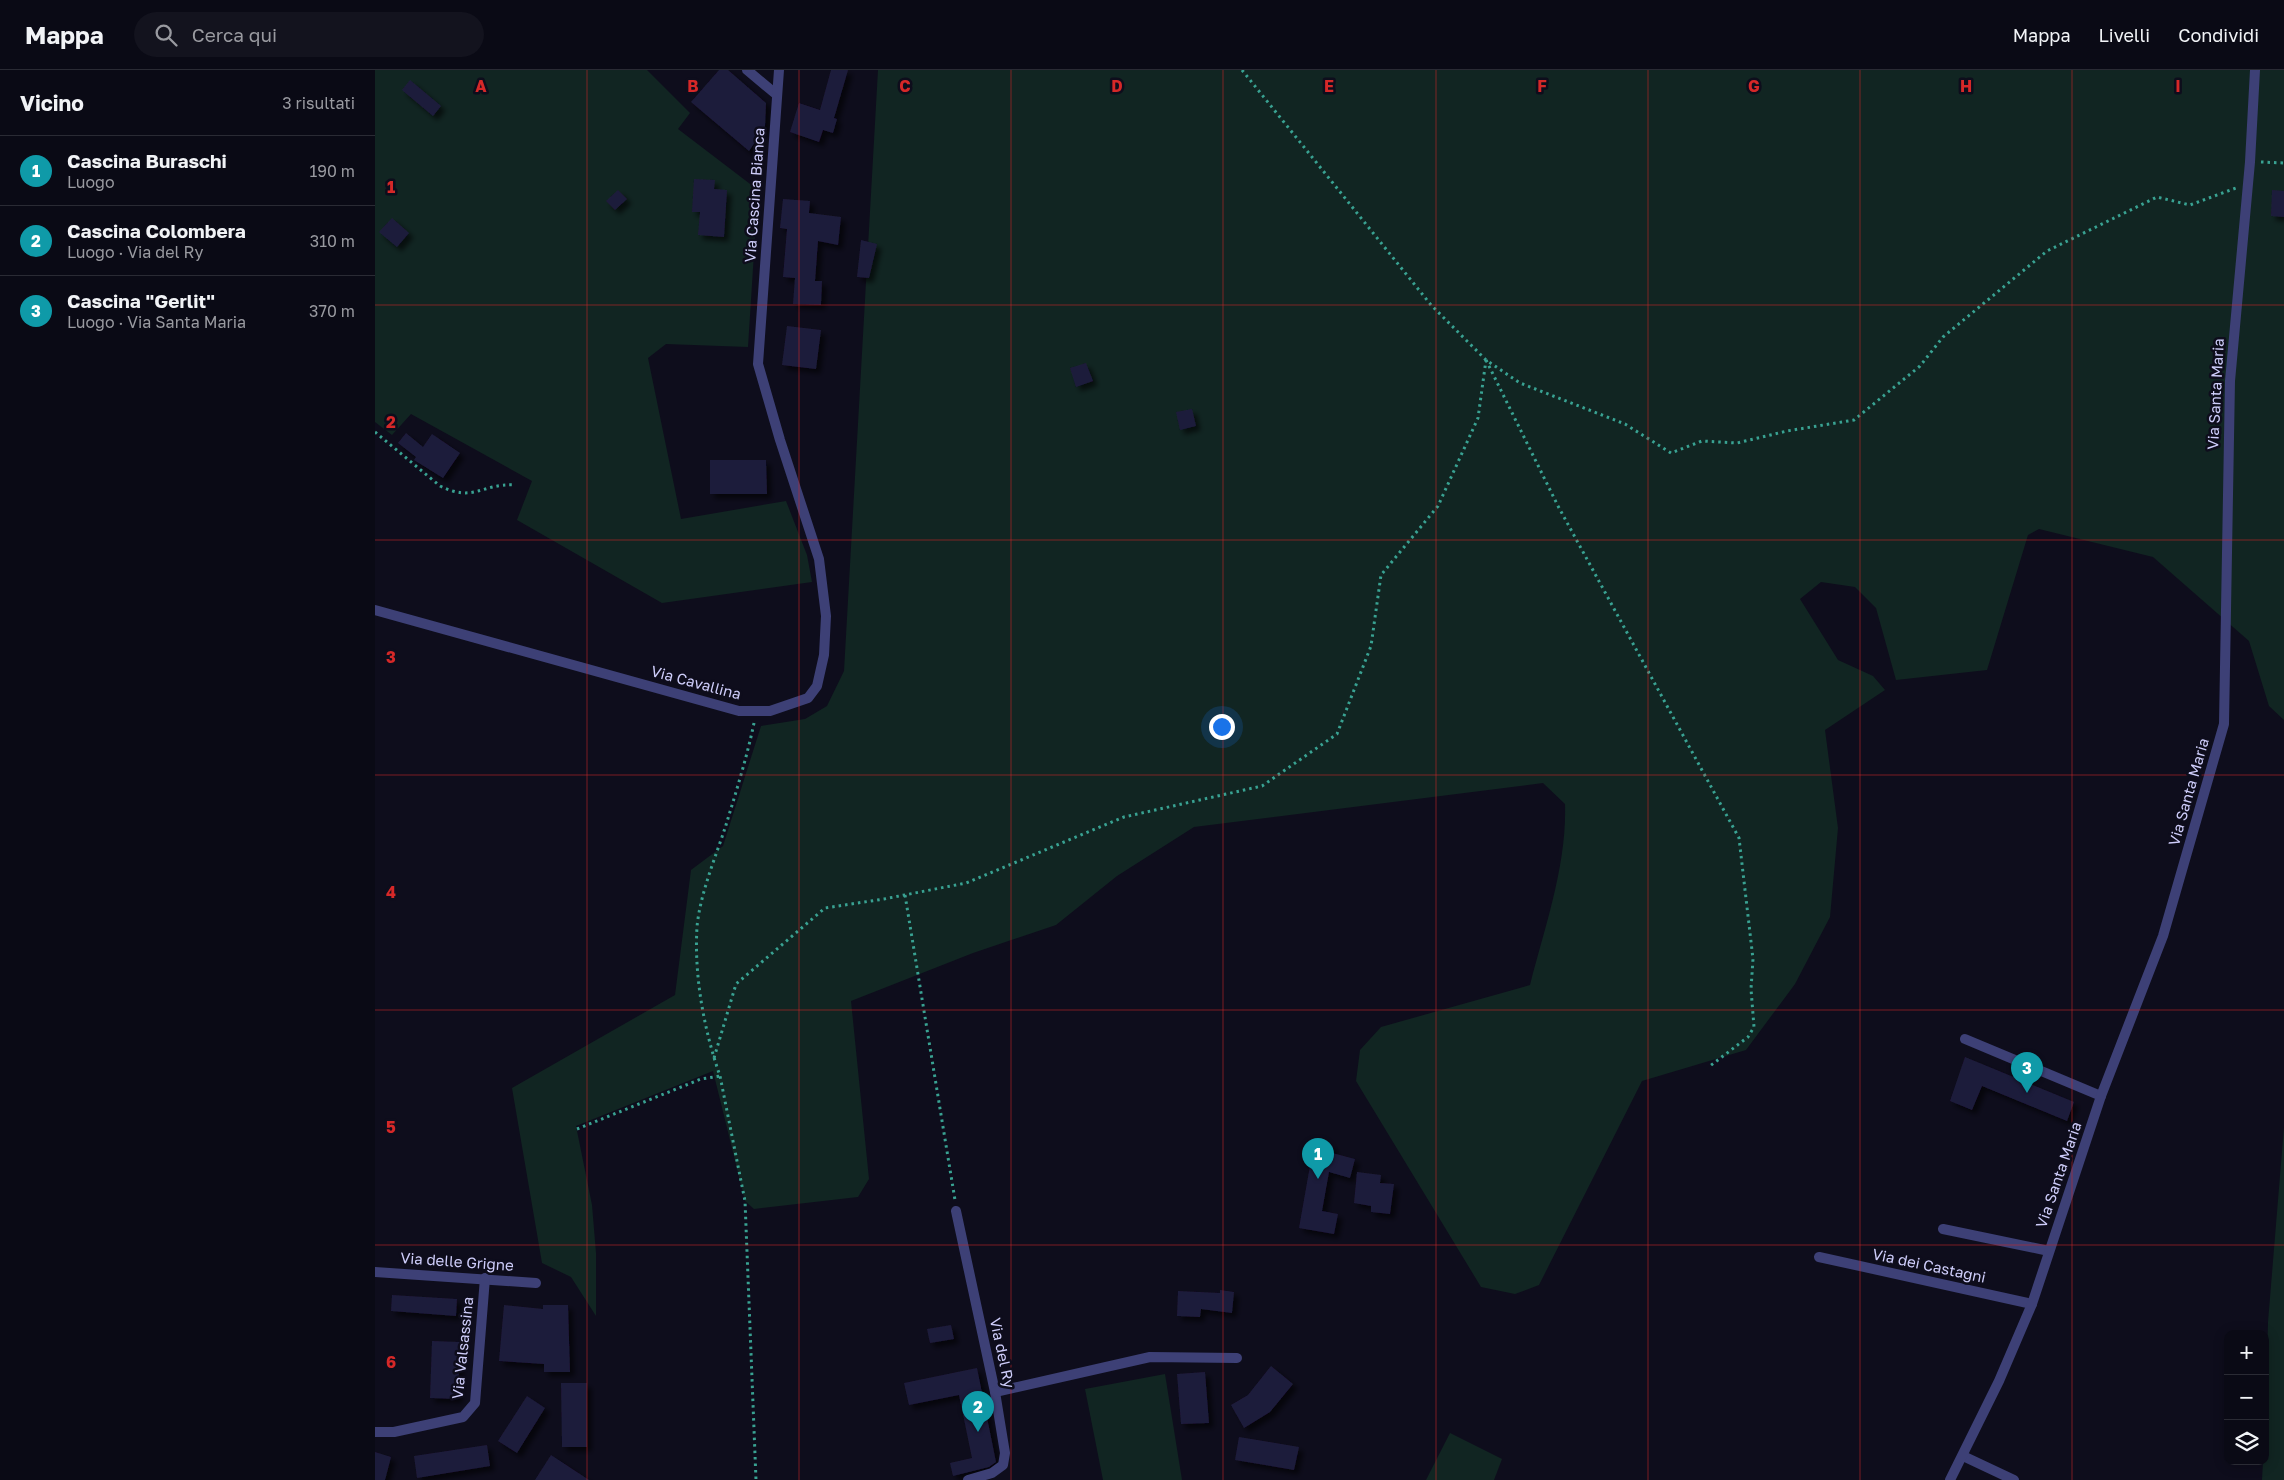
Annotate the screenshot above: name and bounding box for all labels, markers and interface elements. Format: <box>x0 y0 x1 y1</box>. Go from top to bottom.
search box <box>134 12 484 57</box>
text: Mappa <box>25 20 104 49</box>
icon: search <box>152 21 180 49</box>
text: Cerca qui <box>192 23 277 46</box>
text: Mappa <box>2013 24 2071 46</box>
text: Livelli <box>2099 24 2150 46</box>
text: Condividi <box>2178 24 2259 46</box>
text: A <box>475 76 487 96</box>
text: B <box>687 76 699 96</box>
text: C <box>899 76 911 96</box>
text: D <box>1111 76 1123 96</box>
text: E <box>1324 76 1334 96</box>
text: F <box>1537 76 1547 96</box>
text: G <box>1748 76 1760 96</box>
text: H <box>1960 76 1972 96</box>
text: I <box>2175 76 2181 96</box>
text: Vicino <box>20 90 84 116</box>
text: 3 risultati <box>282 93 355 113</box>
street label: Via Cascina Bianca <box>740 127 768 263</box>
text: Cascina Buraschi <box>67 149 227 172</box>
text: 1 <box>32 161 40 181</box>
text: 190 m <box>309 161 355 181</box>
text: Luogo <box>67 172 115 192</box>
text: 1 <box>387 177 395 197</box>
text: Cascina Colombera <box>67 219 246 242</box>
text: 2 <box>31 231 41 251</box>
text: 310 m <box>310 231 355 251</box>
text: Luogo · Via del Ry <box>67 242 203 262</box>
text: Cascina "Gerlit" <box>67 289 215 312</box>
text: 3 <box>31 301 41 321</box>
text: 370 m <box>309 301 355 321</box>
text: Luogo · Via Santa Maria <box>67 312 246 332</box>
street label: Via Santa Maria <box>2203 338 2227 450</box>
text: 2 <box>386 412 396 432</box>
text: 3 <box>386 647 396 667</box>
street label: Via Cavallina <box>649 661 743 703</box>
your location <box>1209 714 1235 740</box>
street label: Via Santa Maria <box>2164 736 2212 848</box>
text: 4 <box>386 882 396 902</box>
pin: 3 <box>2011 1052 2043 1093</box>
text: 5 <box>386 1117 396 1137</box>
street label: Via Santa Maria <box>2031 1119 2085 1230</box>
pin: 1 <box>1302 1138 1334 1179</box>
street label: Via dei Castagni <box>1871 1244 1988 1286</box>
street label: Via delle Grigne <box>400 1248 515 1274</box>
street label: Via Valsassina <box>448 1296 476 1400</box>
street label: Via del Ry <box>987 1316 1019 1390</box>
map controls <box>2224 1330 2269 1465</box>
button: + <box>2224 1330 2269 1375</box>
text: 6 <box>386 1352 396 1372</box>
button: − <box>2224 1375 2269 1420</box>
pin: 2 <box>962 1391 994 1432</box>
button: layers <box>2224 1420 2269 1465</box>

